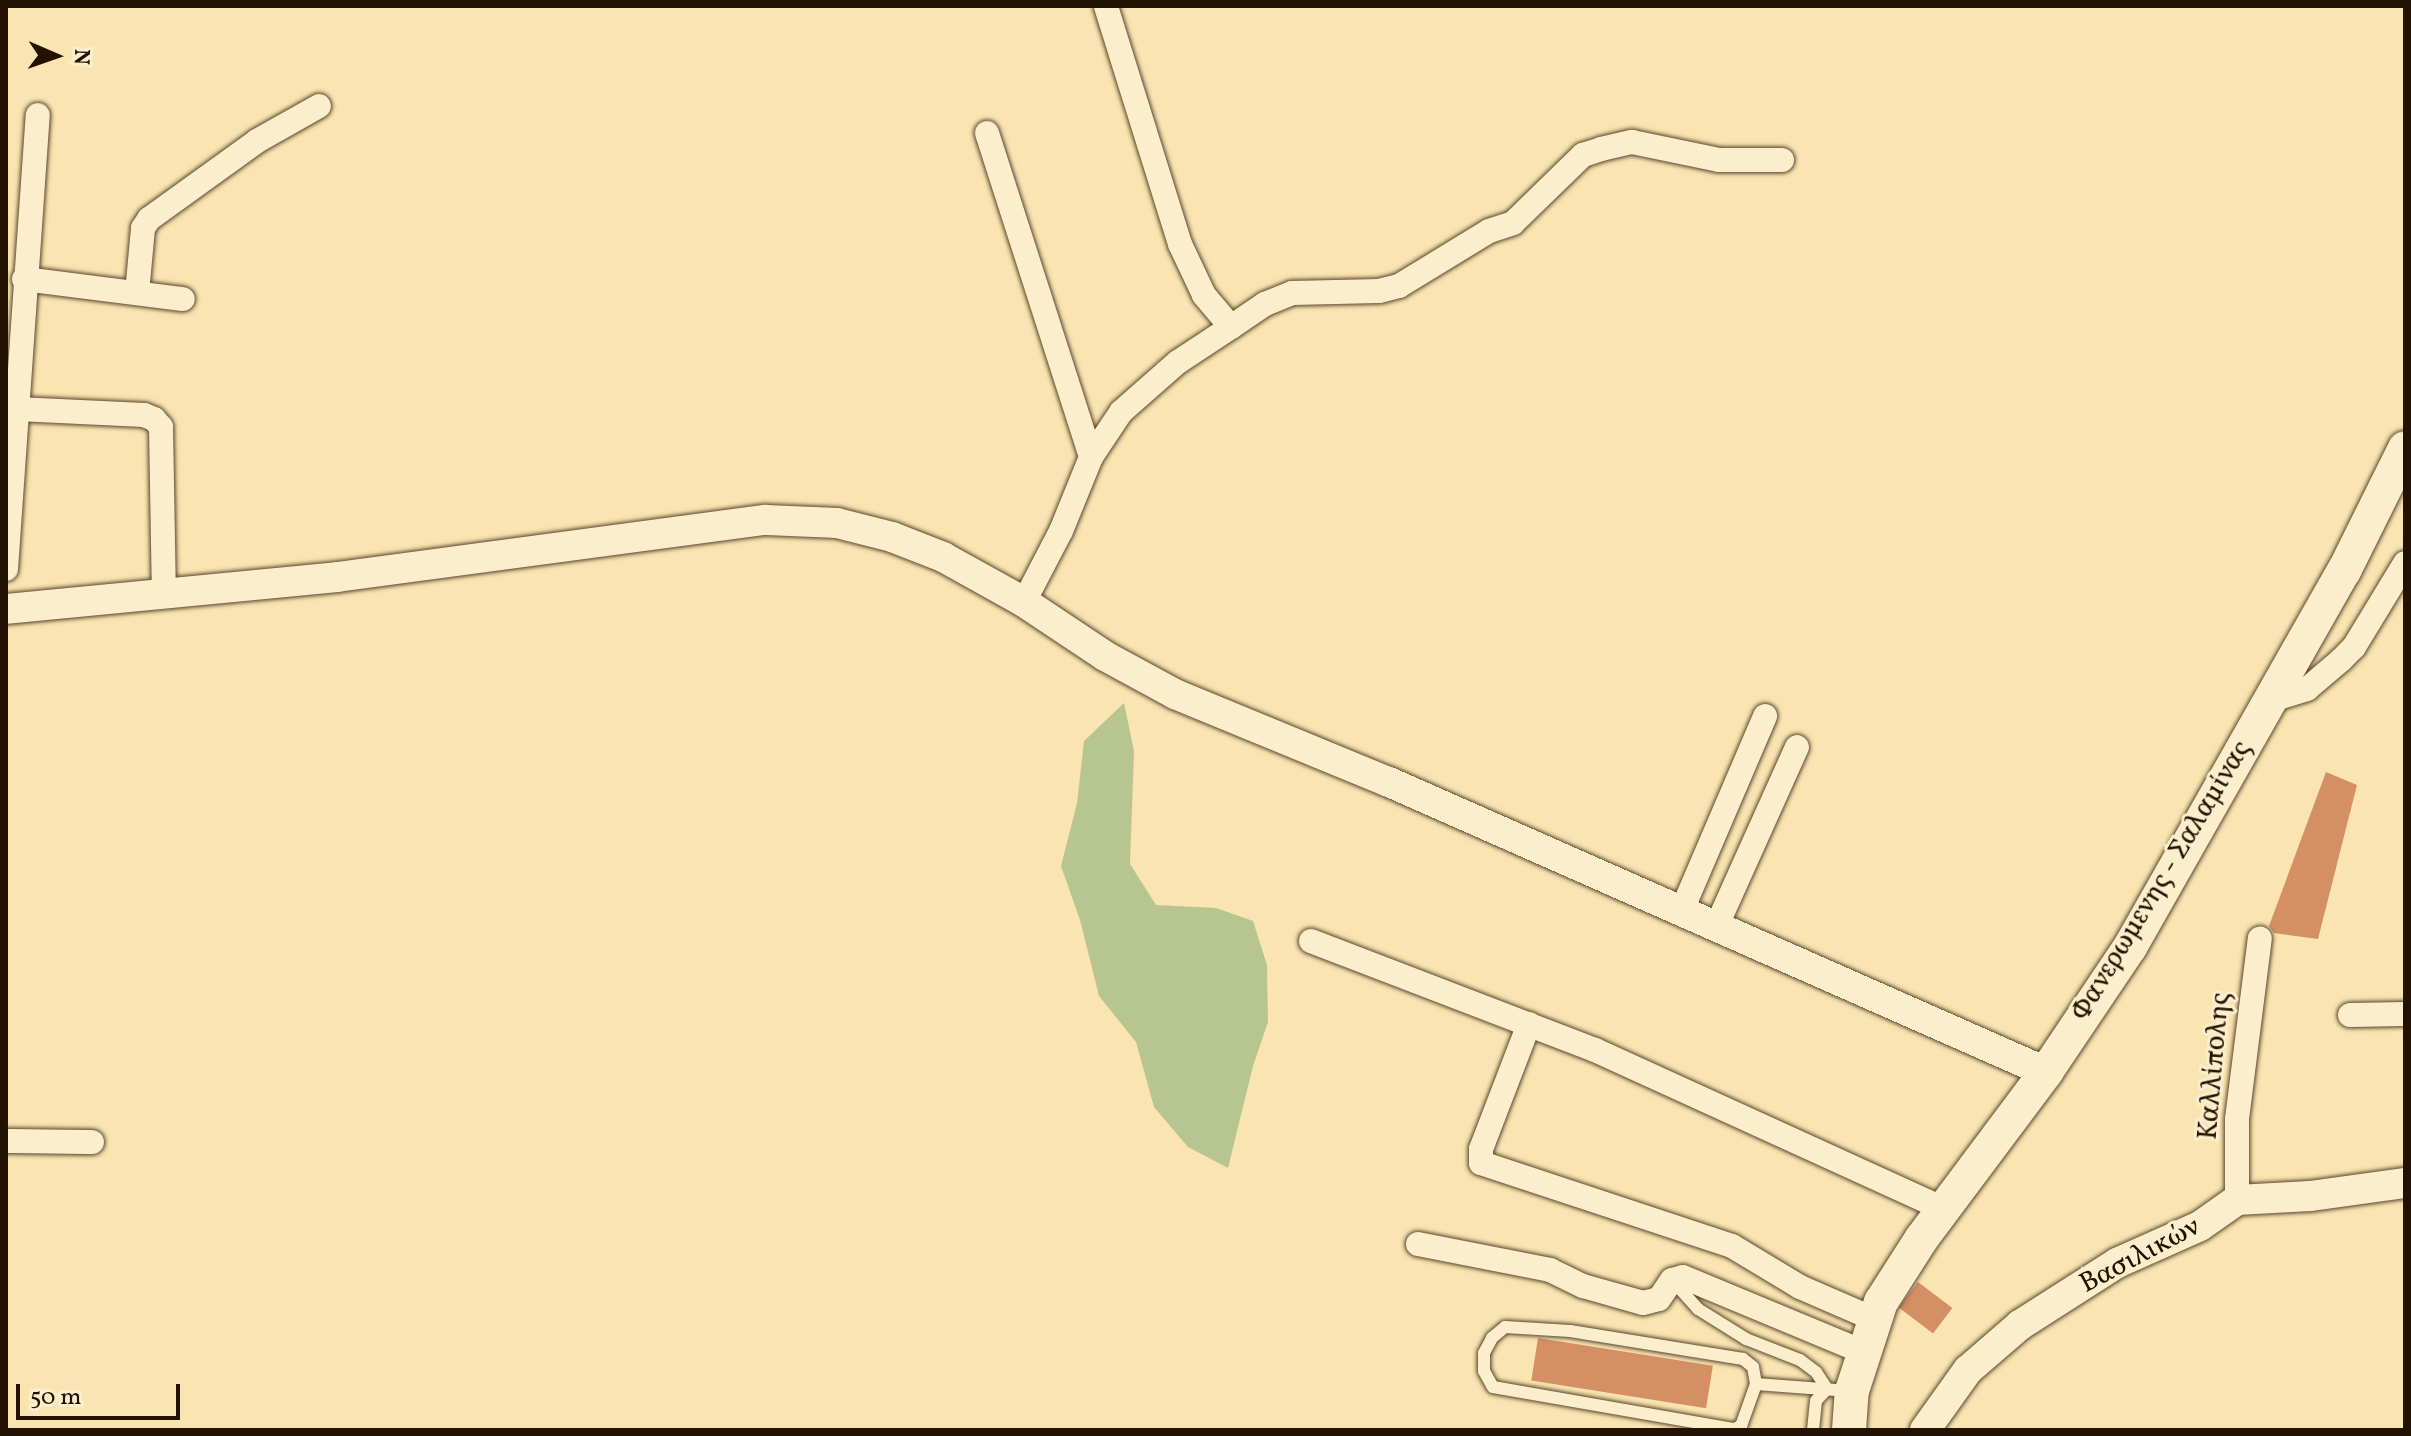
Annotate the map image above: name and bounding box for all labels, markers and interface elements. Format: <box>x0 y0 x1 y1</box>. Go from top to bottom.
north arrow <box>16 16 96 96</box>
text: N <box>65 48 96 65</box>
street label: Φανερωμενης - Σαλαμίνας <box>2065 734 2259 1028</box>
street label: Καλλίπολης <box>2192 991 2238 1141</box>
street label: Βασιλικών <box>2074 1210 2206 1302</box>
scale bar <box>20 1368 184 1418</box>
text: 50 m <box>30 1381 82 1415</box>

